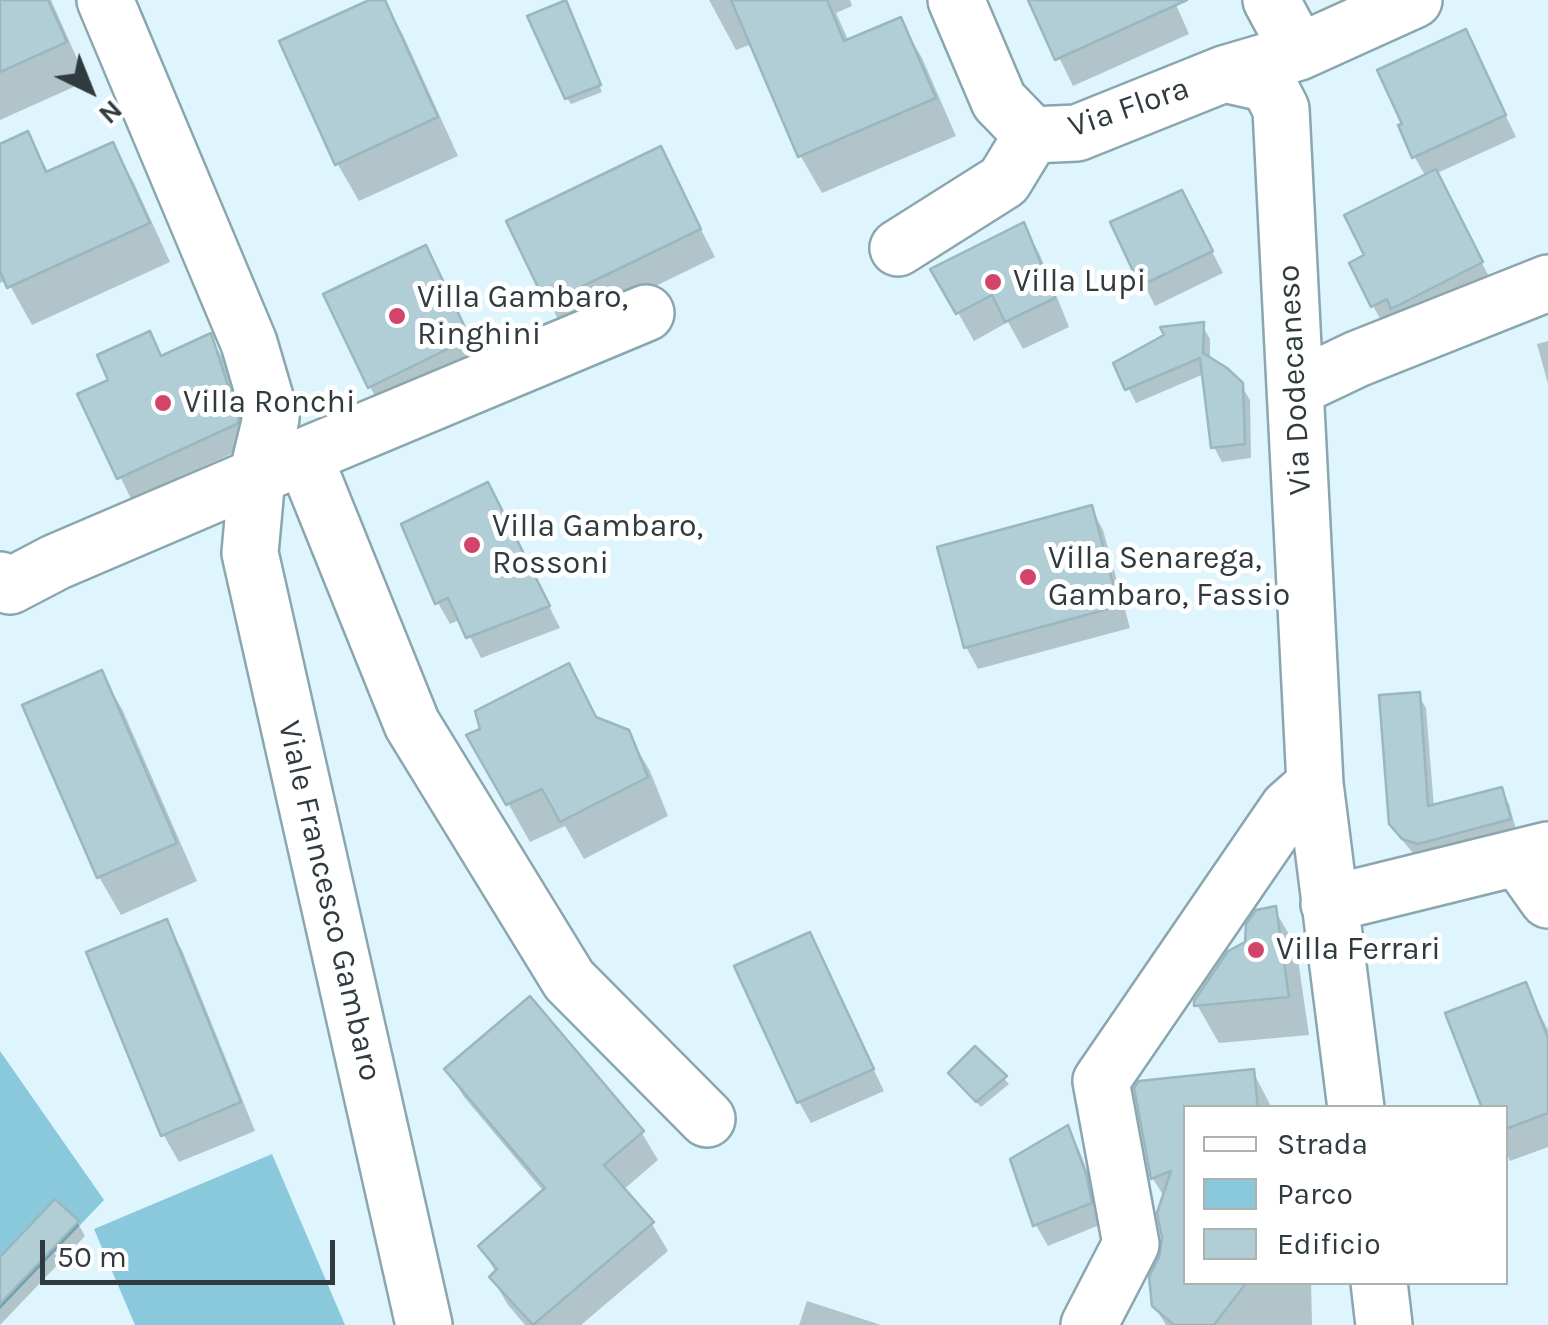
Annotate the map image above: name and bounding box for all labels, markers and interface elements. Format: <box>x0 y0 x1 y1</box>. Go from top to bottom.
north arrow <box>40 40 140 140</box>
street label: Via Flora <box>1064 69 1194 147</box>
text: N <box>92 93 129 131</box>
place label: Villa Lupi <box>1013 263 1146 301</box>
street label: Via Dodecaneso <box>1270 264 1320 496</box>
marker: Villa Lupi <box>982 271 1004 293</box>
place label: Villa Gambaro, Ringhini <box>417 279 628 354</box>
marker: Villa Gambaro, Ringhini <box>386 305 408 327</box>
place label: Villa Ronchi <box>183 384 355 422</box>
marker: Villa Ronchi <box>152 392 174 414</box>
place label: Villa Gambaro, Rossoni <box>492 508 703 583</box>
marker: Villa Gambaro, Rossoni <box>461 534 483 556</box>
place label: Villa Senarega, Gambaro, Fassio <box>1048 540 1290 615</box>
marker: Villa Senarega, Gambaro, Fassio <box>1017 566 1039 588</box>
street label: Viale Francesco Gambaro <box>269 717 389 1085</box>
place label: Villa Ferrari <box>1276 931 1441 969</box>
marker: Villa Ferrari <box>1245 939 1267 961</box>
legend <box>1183 1105 1508 1285</box>
text: Strada <box>1277 1126 1368 1162</box>
text: Parco <box>1277 1176 1353 1212</box>
scale bar <box>45 1220 340 1282</box>
text: Edificio <box>1277 1226 1381 1262</box>
text: 50 m <box>57 1239 127 1275</box>

